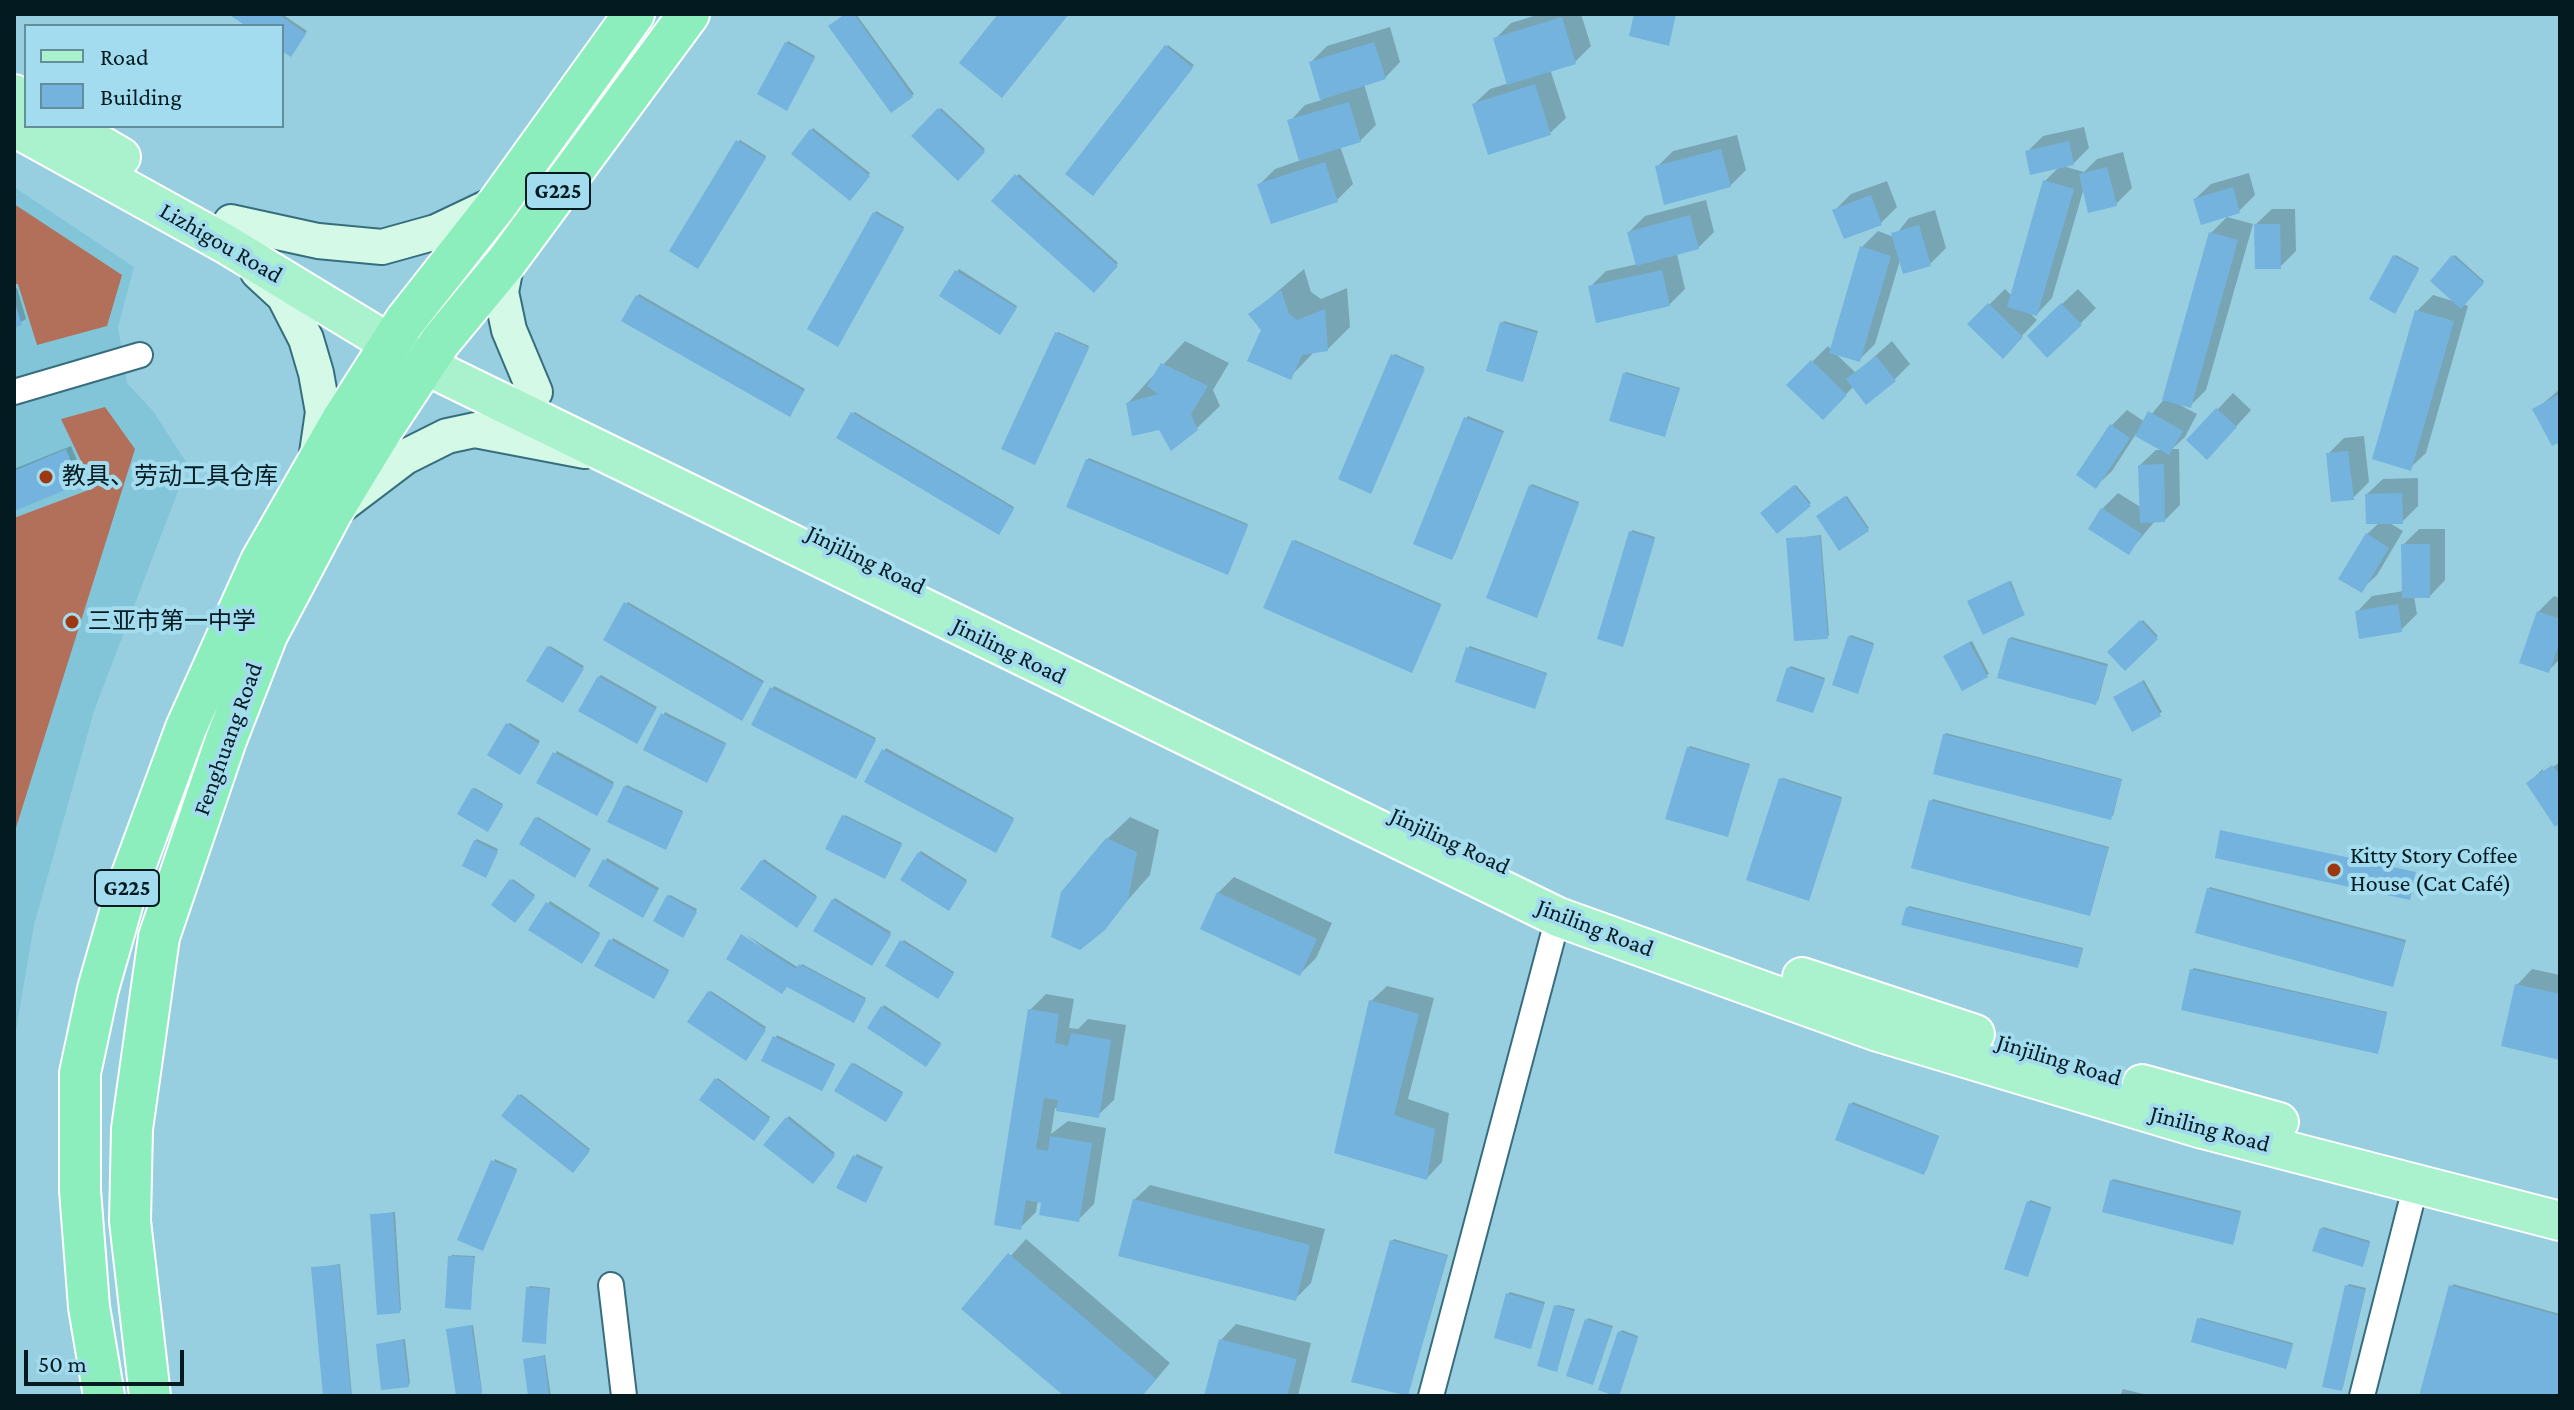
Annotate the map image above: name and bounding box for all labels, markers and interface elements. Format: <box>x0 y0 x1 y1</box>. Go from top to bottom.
legend <box>24 24 284 128</box>
text: Road <box>100 43 149 70</box>
text: Building <box>100 83 182 110</box>
road number: G225 <box>526 173 590 209</box>
street label: Lizhigou Road <box>155 196 287 290</box>
place label: 教具、劳动工具仓库 <box>62 463 278 491</box>
marker: 教具、劳动工具仓库 <box>37 468 55 486</box>
street label: Jinjiling Road <box>802 519 930 601</box>
place label: 三亚市第一中学 <box>88 608 256 636</box>
street label: Jiniling Road <box>947 611 1071 691</box>
marker: 三亚市第一中学 <box>63 613 81 631</box>
street label: Fenghuang Road <box>187 659 269 819</box>
street label: Jinjiling Road <box>1386 801 1514 881</box>
place label: Kitty Story Coffee House (Cat Café) <box>2350 842 2518 898</box>
marker: Kitty Story Coffee House (Cat Café) <box>2325 861 2343 879</box>
road number: G225 <box>95 870 159 906</box>
street label: Jiniling Road <box>1532 893 1658 963</box>
street label: Jinjiling Road <box>1993 1027 2125 1093</box>
street label: Jiniling Road <box>2147 1099 2273 1159</box>
scale bar <box>28 1334 188 1384</box>
text: 50 m <box>38 1350 87 1377</box>

